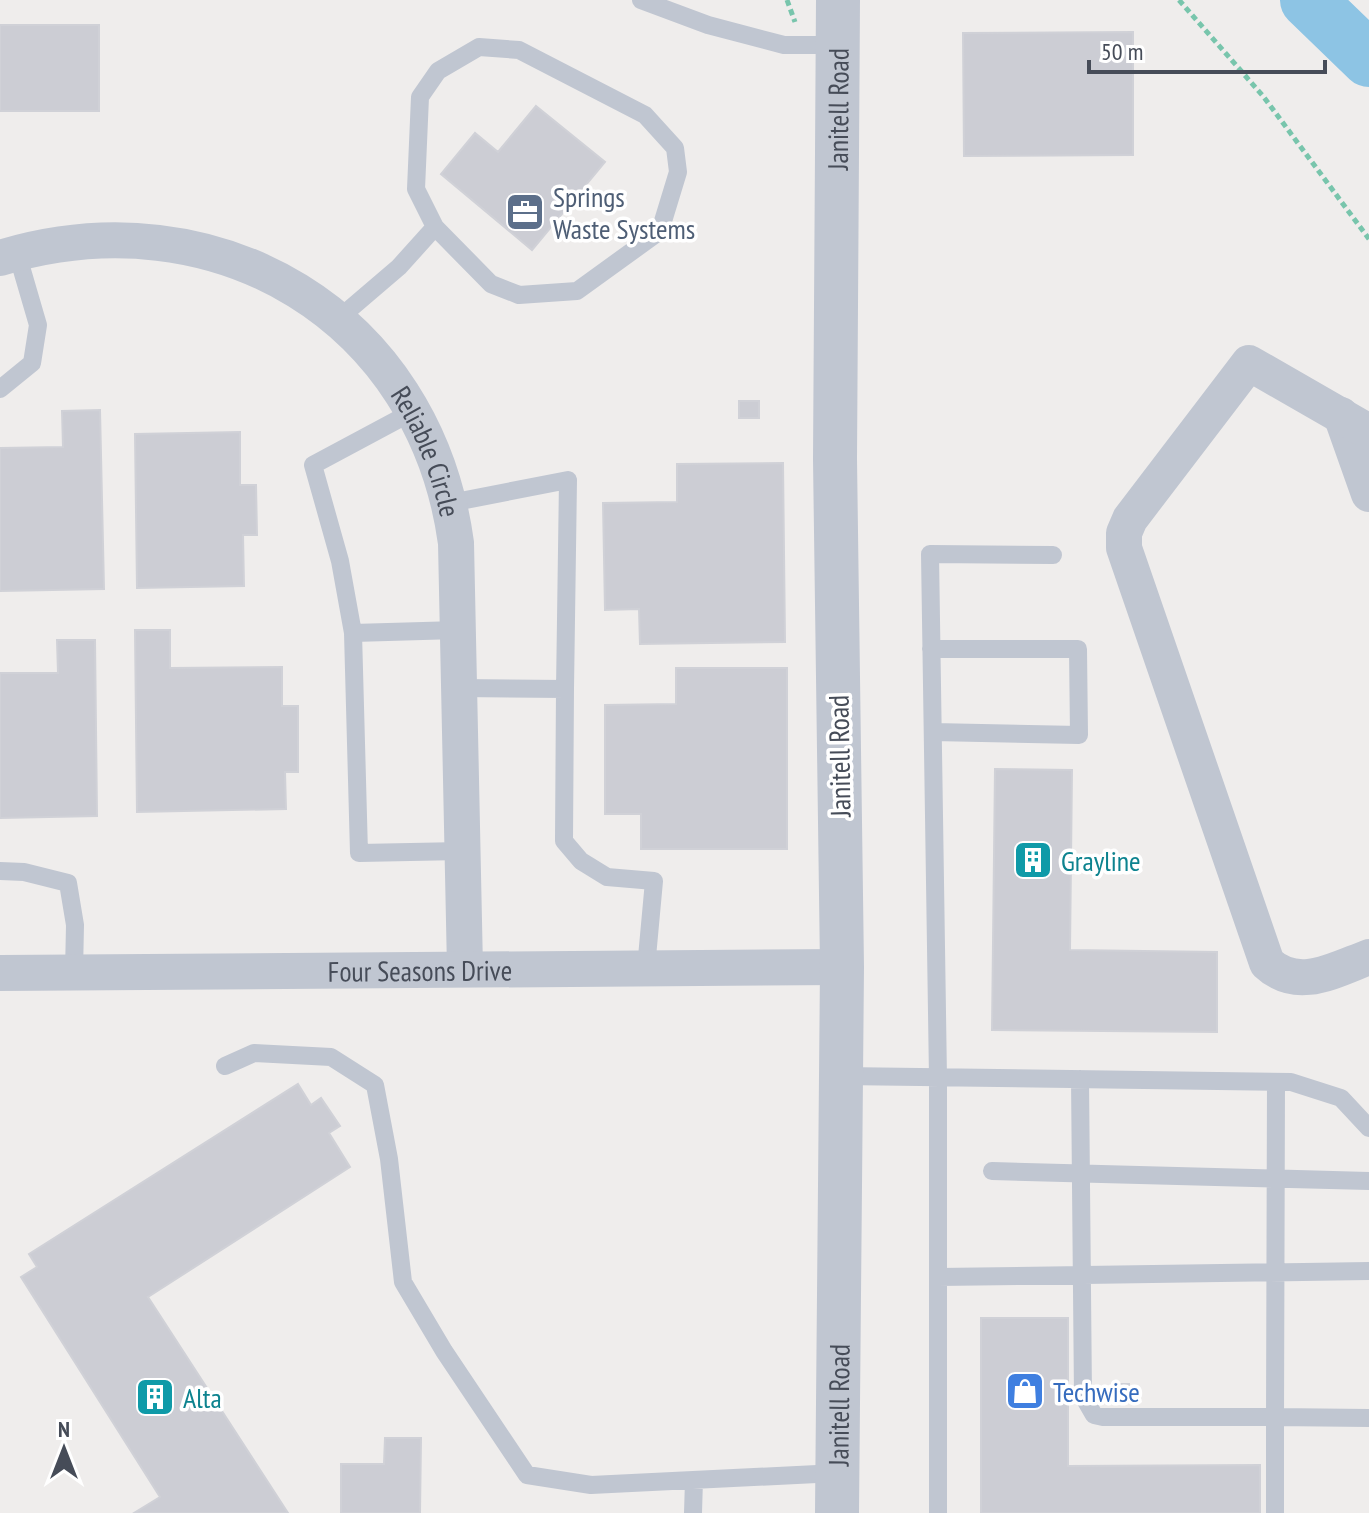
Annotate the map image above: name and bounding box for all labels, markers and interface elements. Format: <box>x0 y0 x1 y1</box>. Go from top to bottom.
scale bar <box>1089 24 1325 74</box>
text: 50 m <box>1101 36 1143 67</box>
street label: Janitell Road <box>818 48 856 171</box>
place label: Springs Waste Systems <box>553 178 695 247</box>
office icon: Springs Waste Systems <box>504 191 546 233</box>
street label: Reliable Circle <box>383 379 470 520</box>
street label: Janitell Road <box>819 695 859 818</box>
building icon: Grayline <box>1012 839 1054 881</box>
place label: Grayline <box>1061 842 1141 879</box>
street label: Four Seasons Drive <box>328 951 512 989</box>
street label: Janitell Road <box>819 1344 857 1467</box>
shop icon: Techwise <box>1004 1370 1046 1412</box>
place label: Techwise <box>1053 1373 1140 1410</box>
building icon: Alta <box>134 1376 176 1418</box>
place label: Alta <box>183 1379 222 1416</box>
north arrow <box>24 1409 104 1489</box>
text: N <box>58 1415 70 1443</box>

